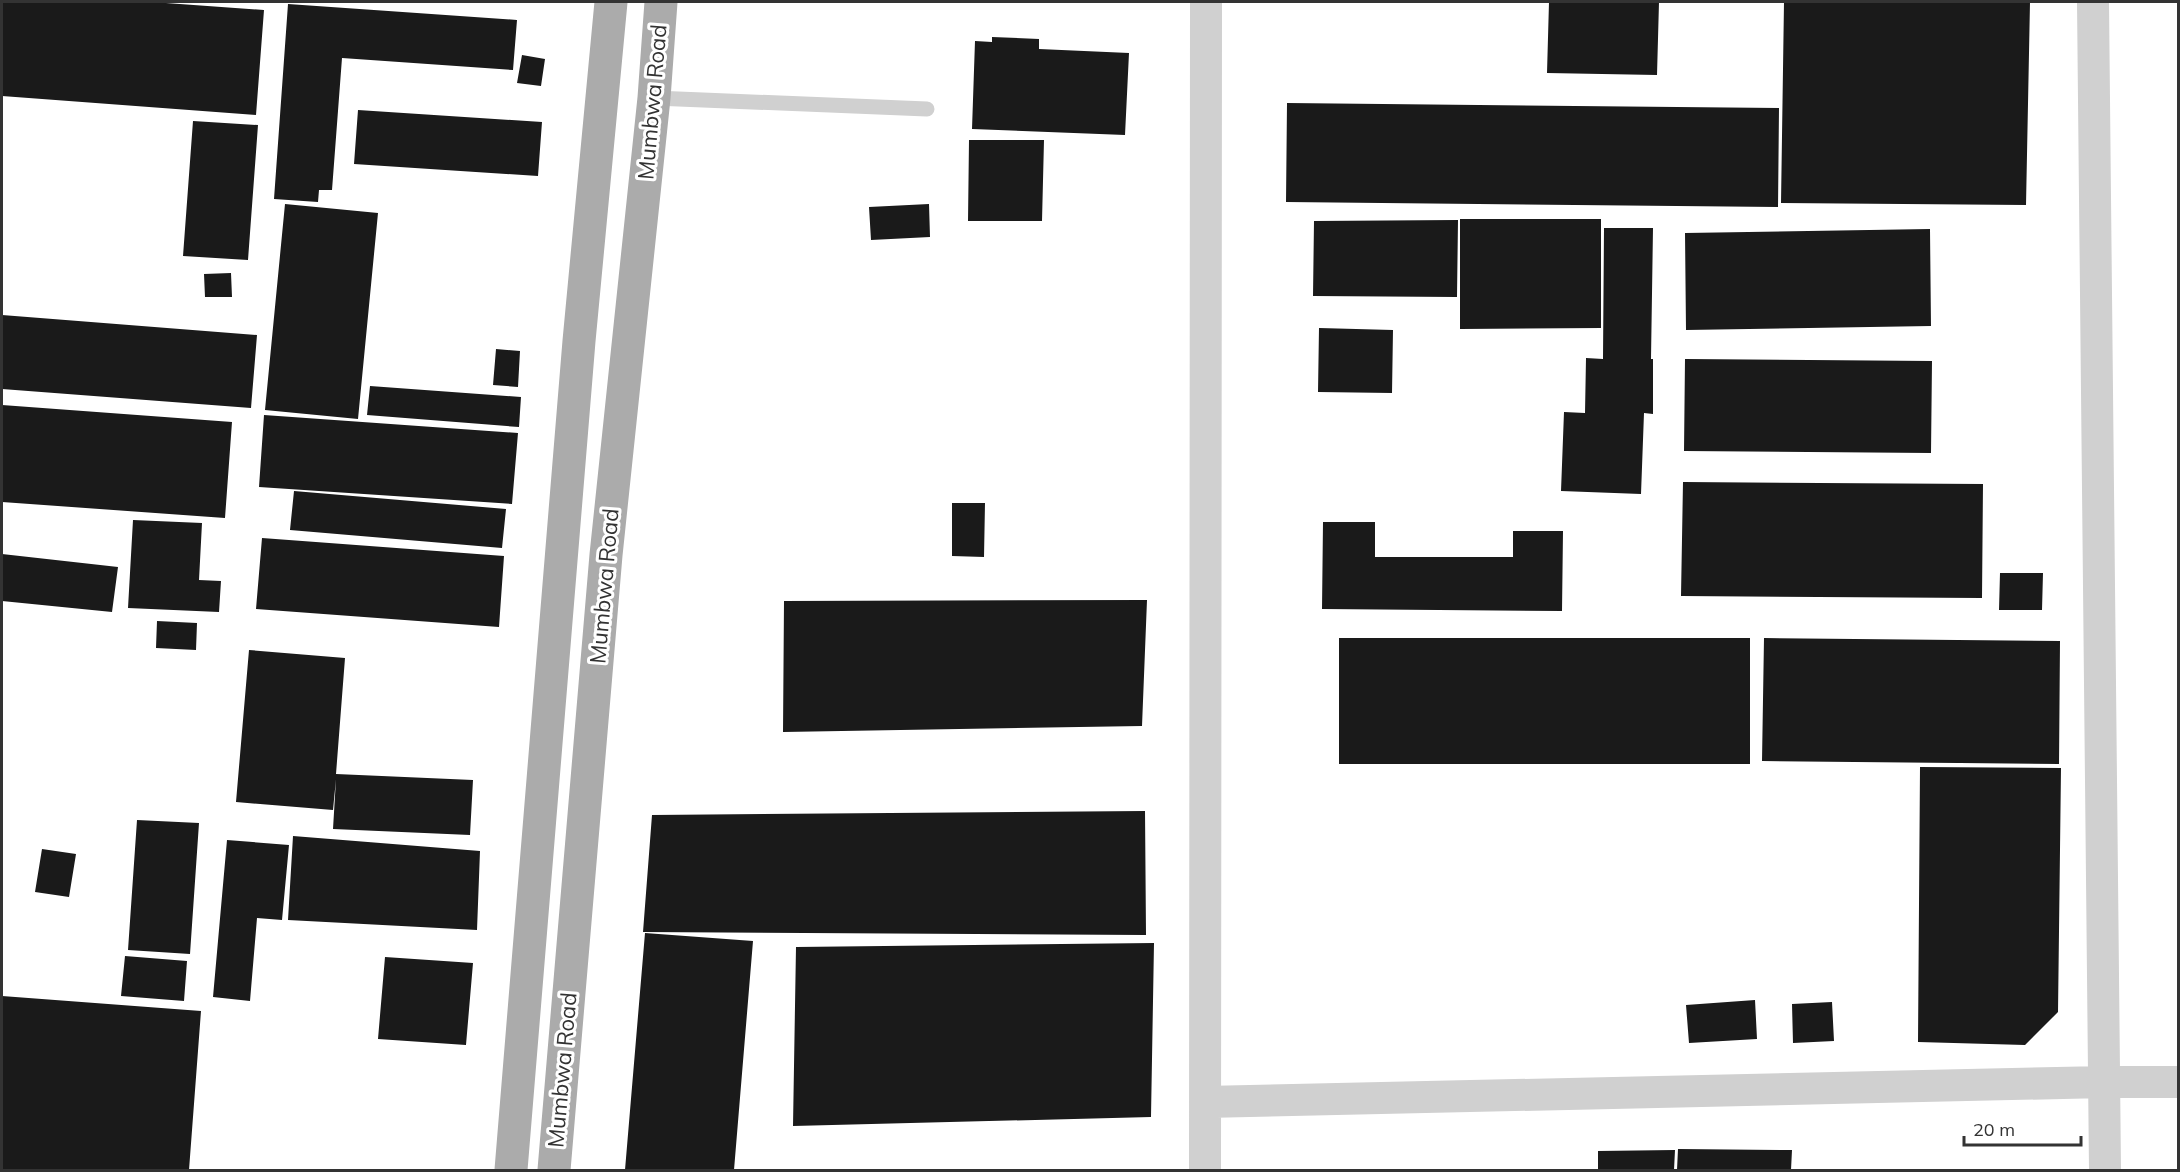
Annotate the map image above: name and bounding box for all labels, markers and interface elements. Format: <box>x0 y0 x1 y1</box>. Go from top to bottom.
street label: Mumbwa Road <box>631 23 673 181</box>
street label: Mumbwa Road <box>583 507 625 665</box>
street label: Mumbwa Road <box>541 991 583 1149</box>
scale bar <box>1964 1109 2081 1147</box>
text: 20 m <box>1973 1118 2015 1141</box>

